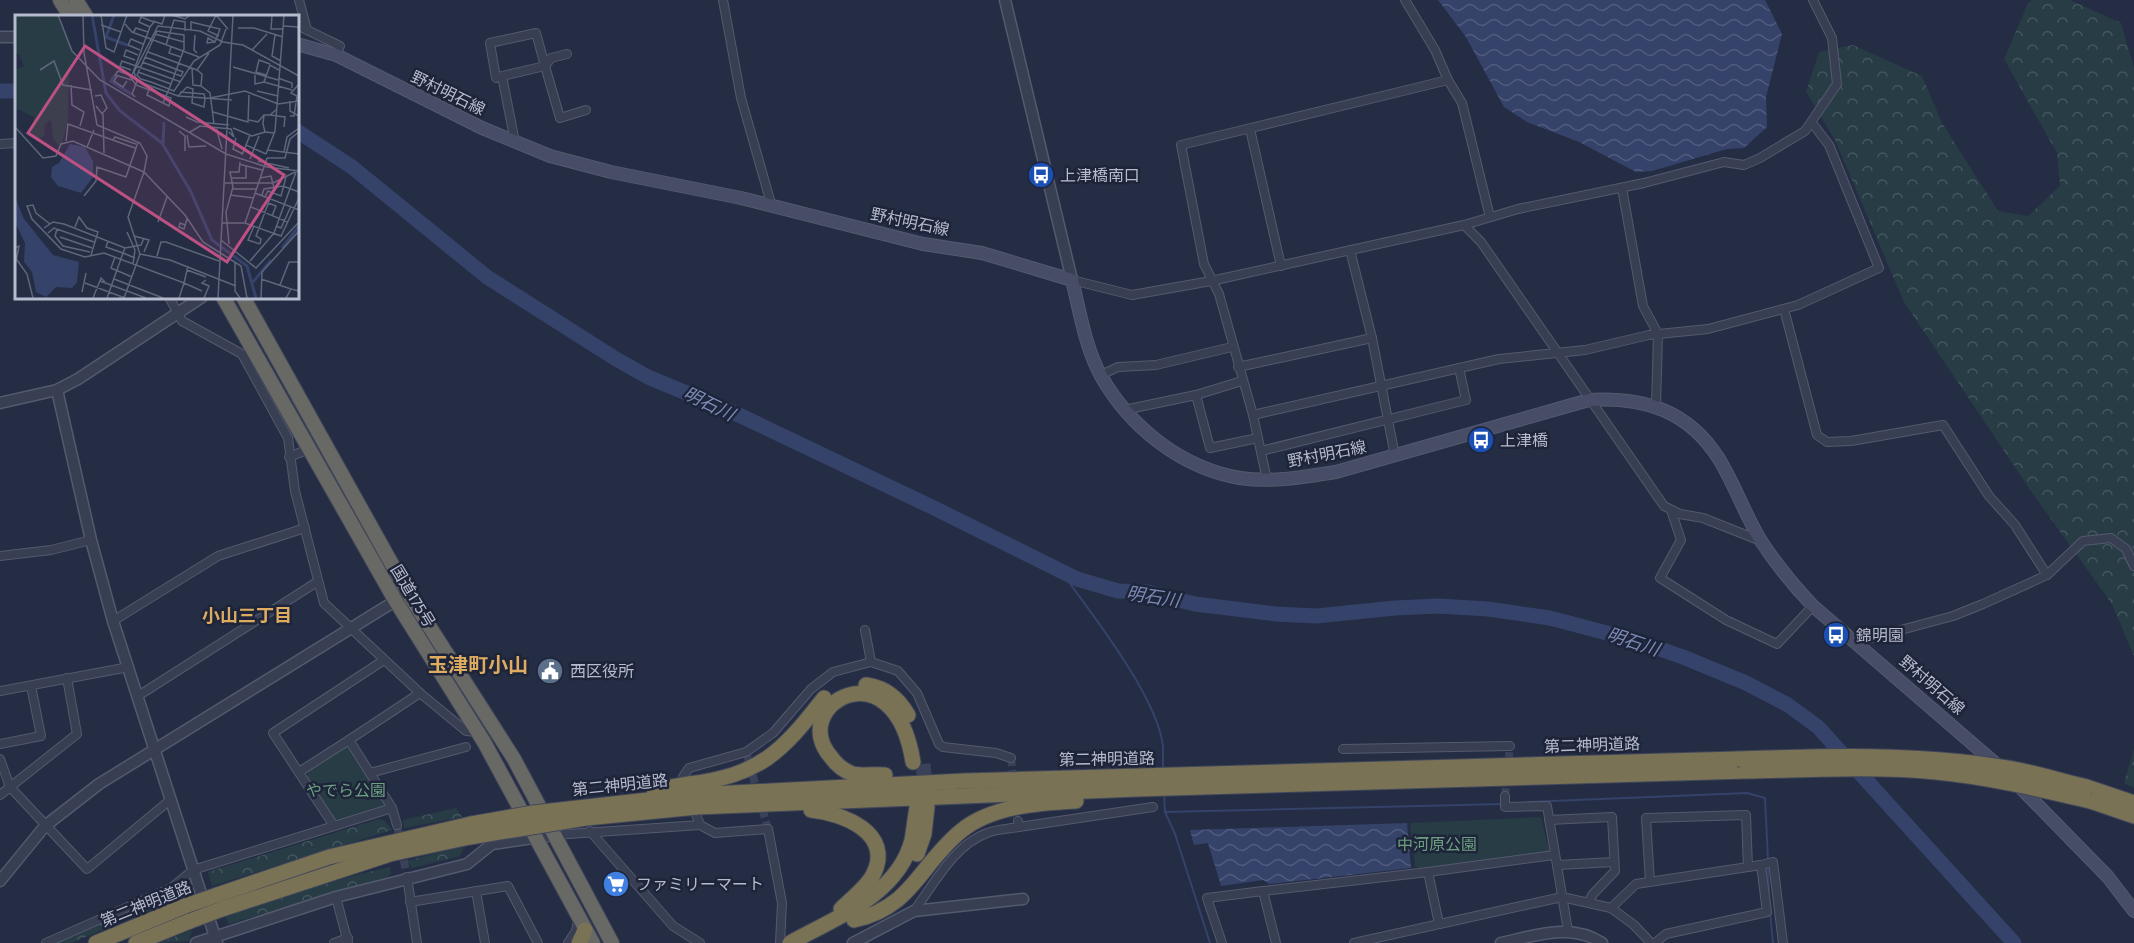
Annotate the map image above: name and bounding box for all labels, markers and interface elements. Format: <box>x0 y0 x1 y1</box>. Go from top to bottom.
inset map <box>15 15 298 298</box>
street label: 野村明石線 <box>408 67 488 119</box>
bus stop icon: 上津橋南口 <box>1026 160 1056 190</box>
place label: 上津橋南口 <box>1060 166 1140 185</box>
street label: 野村明石線 <box>869 204 951 240</box>
water label: 明石川 <box>680 382 740 427</box>
bus stop icon: 上津橋 <box>1466 425 1496 455</box>
place label: 上津橋 <box>1500 431 1548 450</box>
street label: 野村明石線 <box>1286 437 1368 471</box>
street label: 国道175号 <box>387 561 439 631</box>
water label: 明石川 <box>1125 582 1183 612</box>
district label: 小山三丁目 <box>202 605 292 627</box>
bus stop icon: 錦明園 <box>1821 620 1851 650</box>
water label: 明石川 <box>1604 623 1664 661</box>
place label: 錦明園 <box>1856 626 1904 645</box>
street label: 野村明石線 <box>1896 652 1968 718</box>
district label: 玉津町小山 <box>428 653 528 677</box>
public building icon: 西区役所 <box>535 656 565 686</box>
place label: 西区役所 <box>570 662 634 681</box>
street label: 第二神明道路 <box>1544 734 1640 756</box>
street label: 第二神明道路 <box>1059 749 1155 769</box>
street label: 第二神明道路 <box>571 771 669 799</box>
park label: やでら公園 <box>306 781 386 800</box>
park label: 中河原公園 <box>1397 835 1477 854</box>
supermarket icon: ファミリーマート <box>601 869 631 899</box>
place label: ファミリーマート <box>636 875 764 894</box>
street label: 第二神明道路 <box>98 877 194 931</box>

